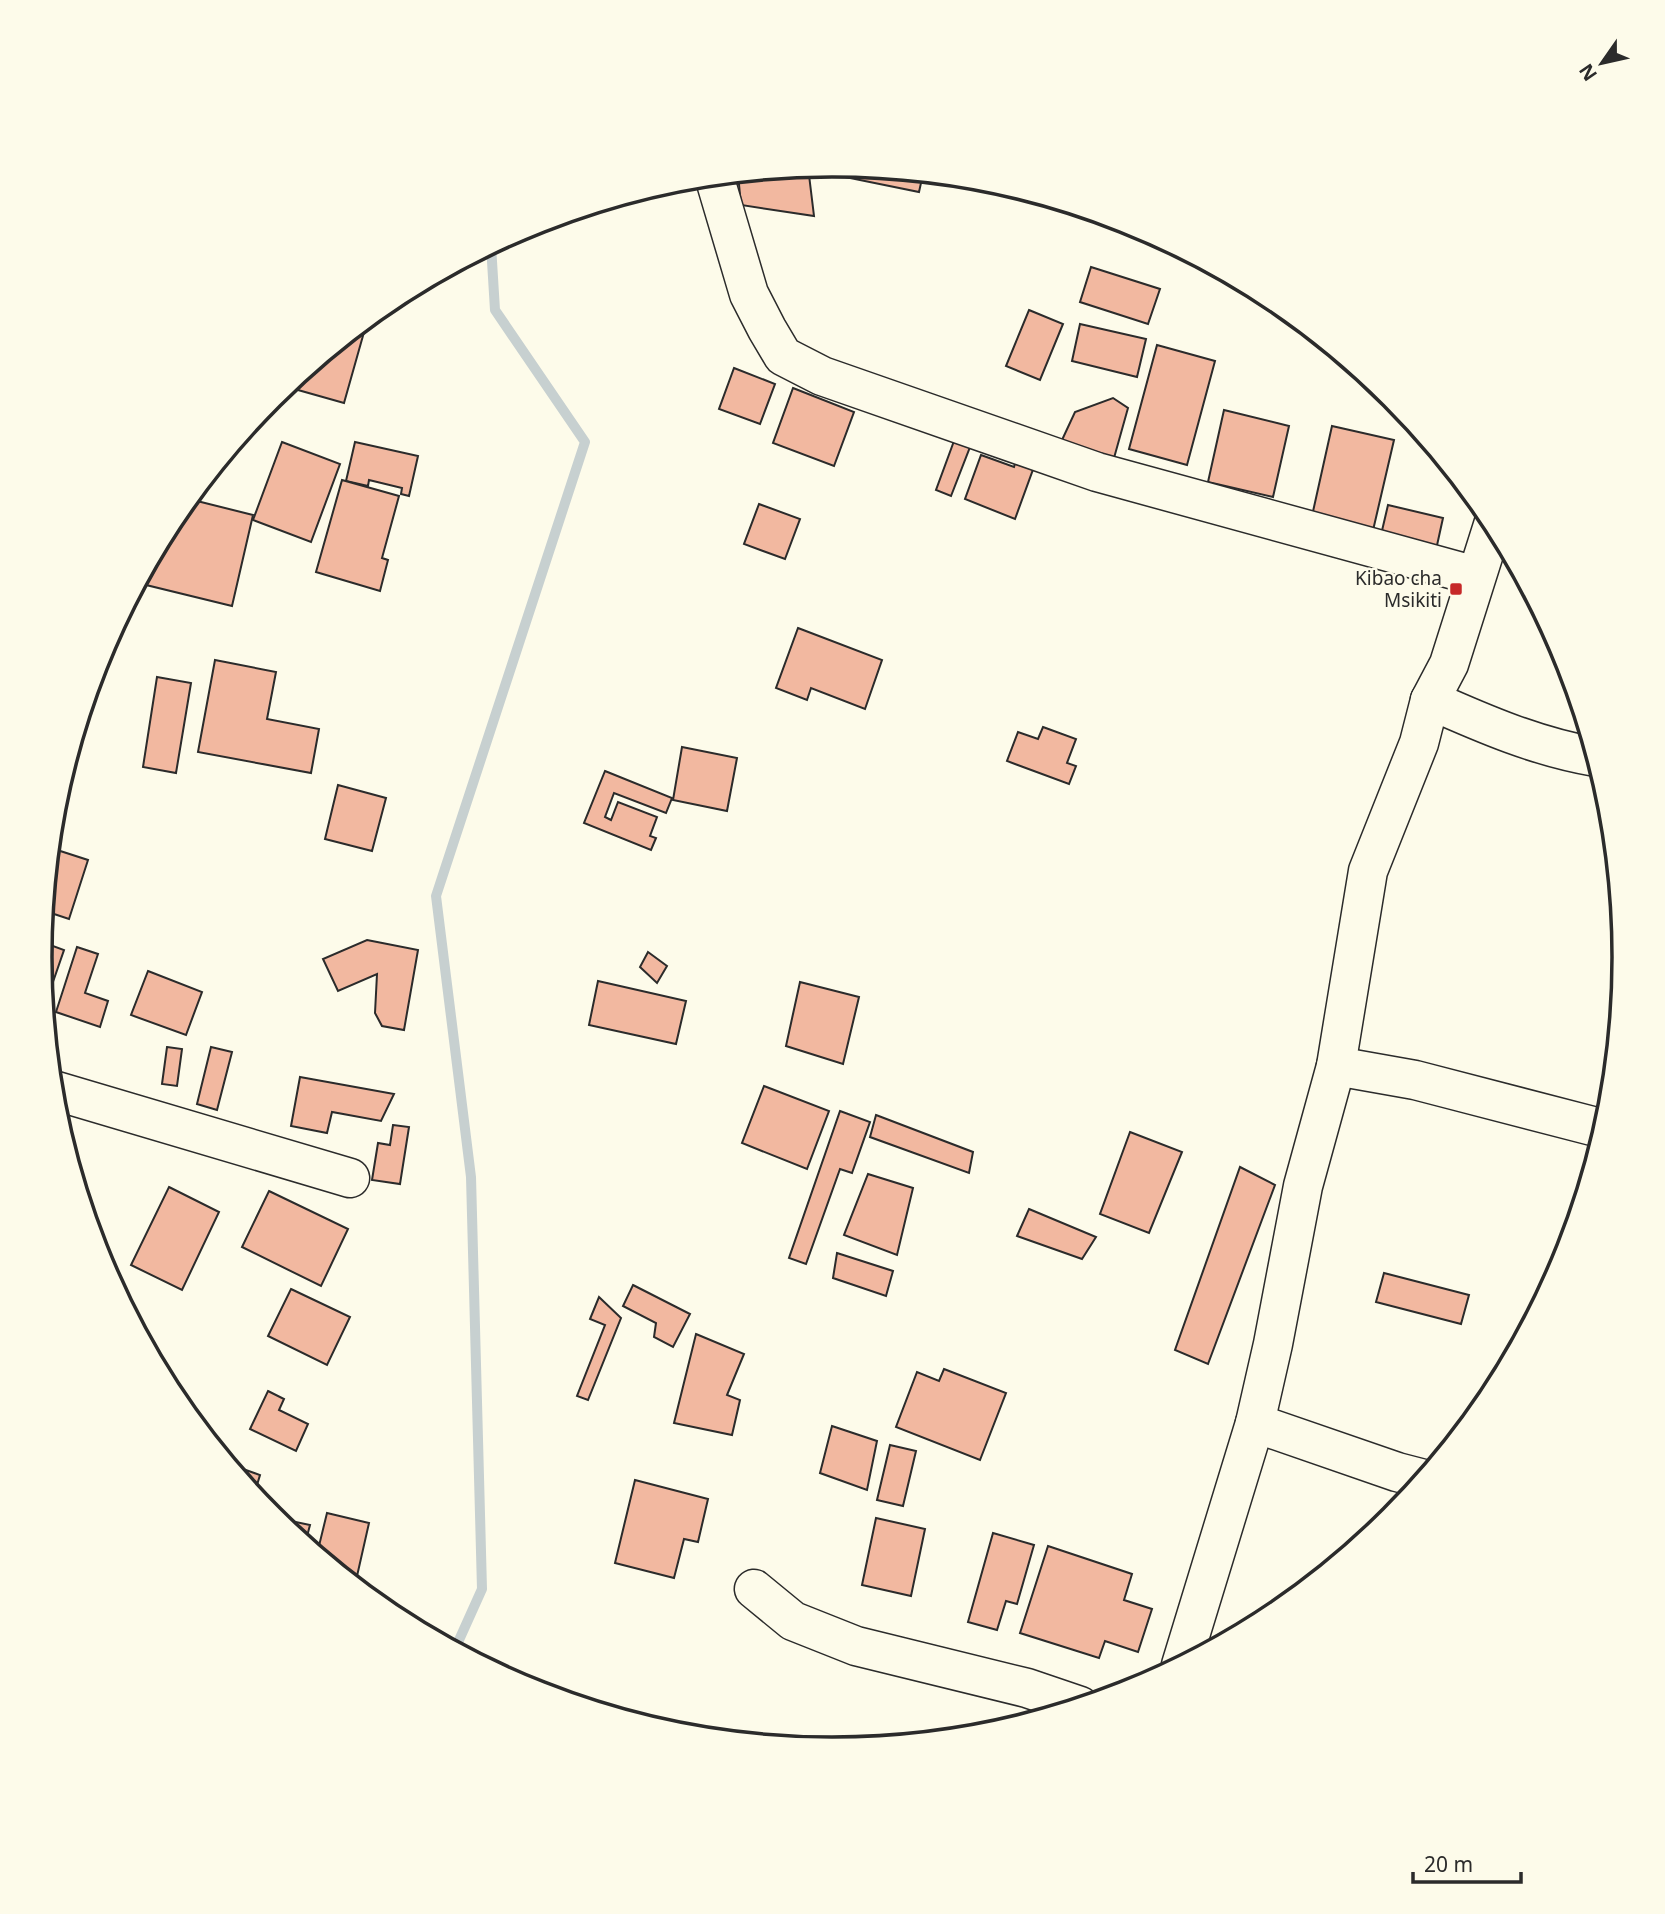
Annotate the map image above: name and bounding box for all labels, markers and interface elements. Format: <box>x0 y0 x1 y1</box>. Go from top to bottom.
north arrow <box>1567 28 1637 98</box>
text: N <box>1573 59 1603 86</box>
place label: Kibao cha Msikiti <box>1355 565 1442 613</box>
marker: Kibao cha Msikiti <box>1448 581 1464 597</box>
scale bar <box>1413 1840 1522 1884</box>
text: 20 m <box>1424 1850 1473 1878</box>

